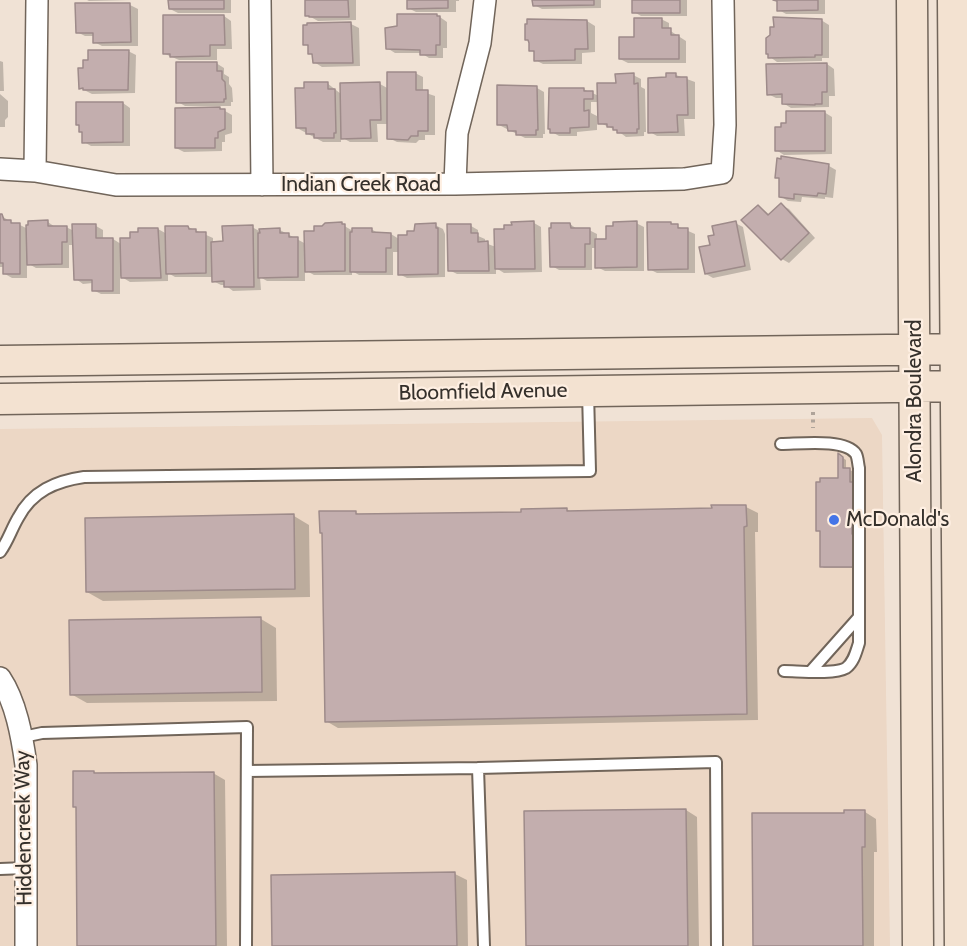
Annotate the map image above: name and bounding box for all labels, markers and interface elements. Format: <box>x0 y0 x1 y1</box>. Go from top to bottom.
street label: Indian Creek Road <box>281 172 441 198</box>
street label: Alondra Boulevard <box>902 320 928 482</box>
street label: Bloomfield Avenue <box>398 378 568 406</box>
place label: McDonald's <box>846 507 949 533</box>
marker: McDonald's <box>827 513 841 527</box>
street label: Hiddencreek Way <box>10 750 38 906</box>

